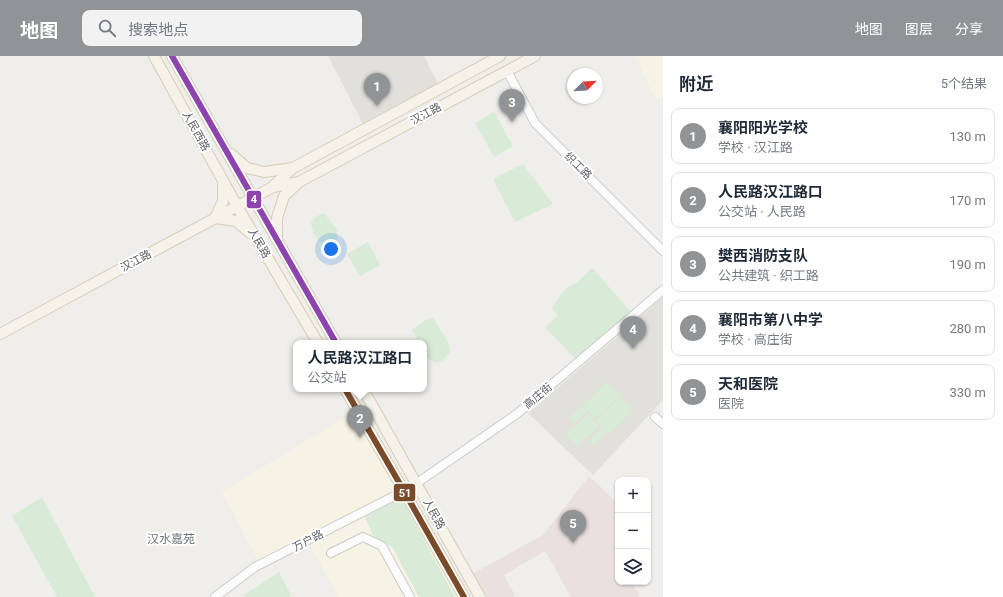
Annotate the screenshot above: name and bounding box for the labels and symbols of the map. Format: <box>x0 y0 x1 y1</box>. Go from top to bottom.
north arrow <box>567 68 603 104</box>
pin: 1 <box>364 73 390 106</box>
pin: 3 <box>499 89 525 122</box>
street label: 汉江路 <box>408 101 444 127</box>
street label: 人民西路 <box>180 109 212 153</box>
street label: 织工路 <box>562 150 594 182</box>
line badge: 4 <box>246 190 262 209</box>
text: 4 <box>251 193 258 206</box>
street label: 人民路 <box>245 225 273 261</box>
your location <box>321 239 341 259</box>
street label: 汉江路 <box>118 248 154 274</box>
pin: 4 <box>620 316 646 349</box>
street label: 高庄街 <box>521 380 555 412</box>
pin: 2 <box>347 405 373 438</box>
line badge: 51 <box>393 483 416 502</box>
text: 51 <box>399 487 411 500</box>
street label: 人民路 <box>420 496 448 532</box>
pin: 5 <box>560 510 586 543</box>
street label: 万户路 <box>290 528 326 554</box>
district label: 汉水嘉苑 <box>147 532 195 546</box>

